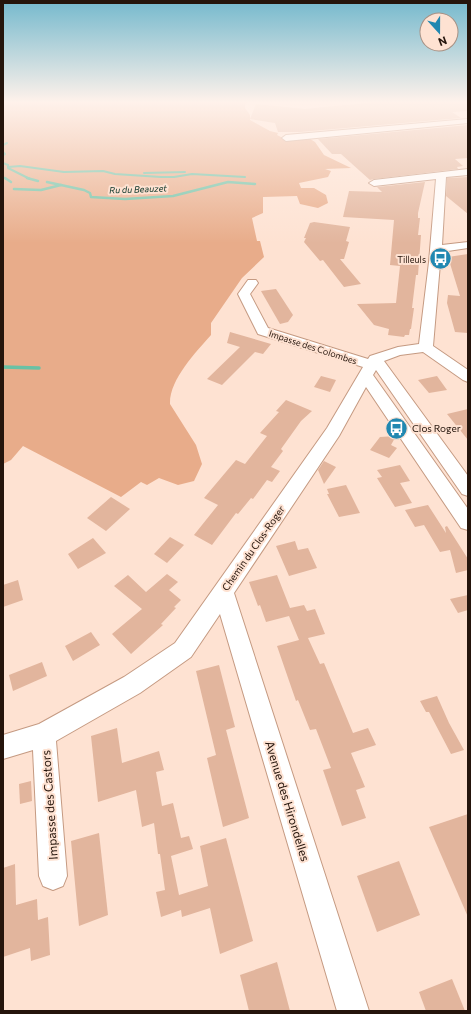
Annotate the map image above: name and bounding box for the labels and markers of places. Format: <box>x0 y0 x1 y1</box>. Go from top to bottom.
bus stop icon: Tilleuls <box>428 246 454 272</box>
place label: Tilleuls <box>397 254 426 265</box>
bus stop icon: Clos Roger <box>384 415 410 441</box>
place label: Clos Roger <box>412 422 461 434</box>

